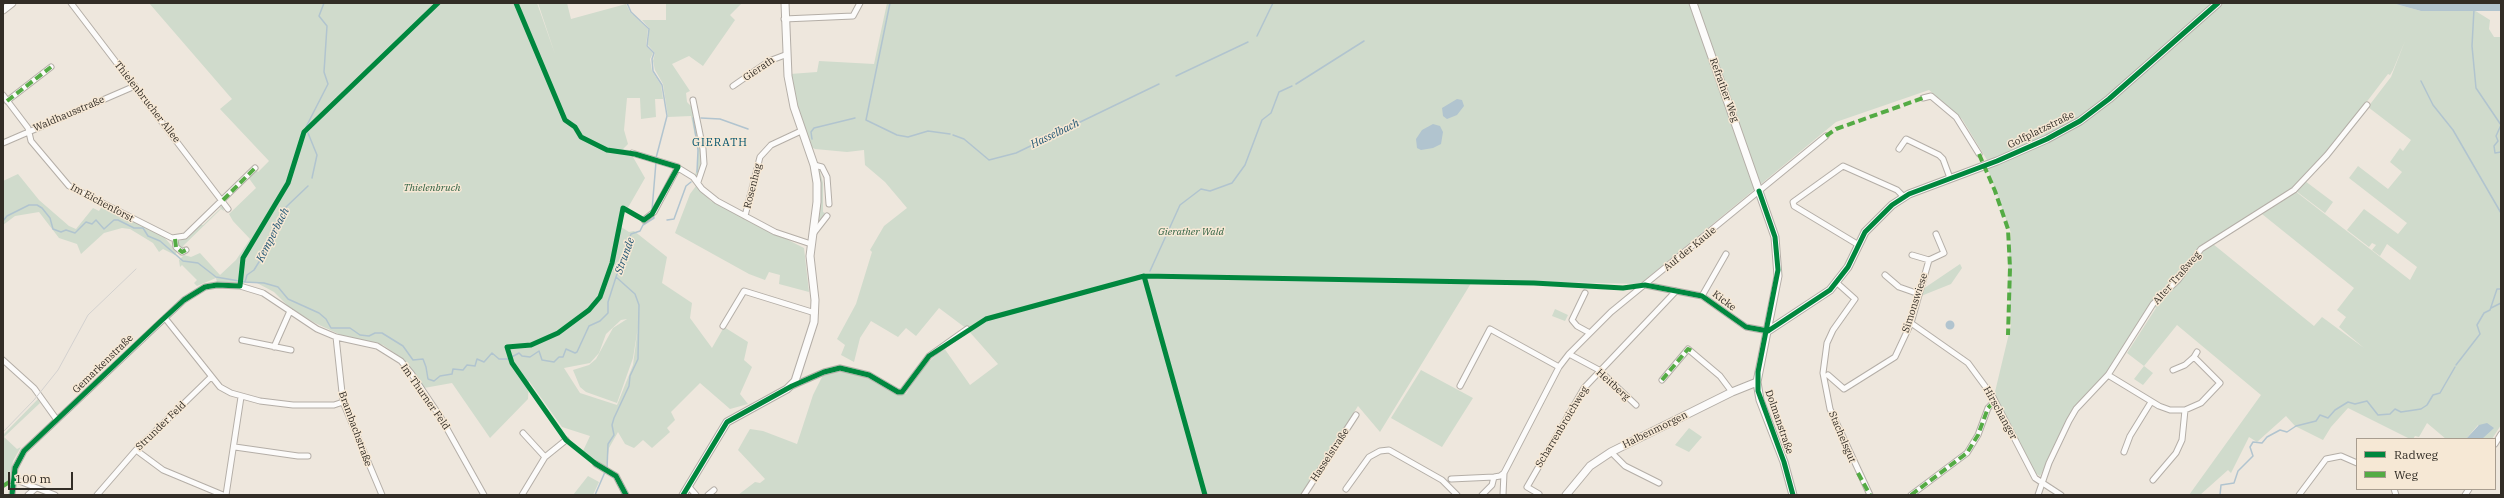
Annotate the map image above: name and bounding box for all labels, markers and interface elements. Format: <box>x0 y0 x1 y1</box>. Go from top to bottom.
street label: Gierath <box>741 54 777 84</box>
street label: Refrather Weg <box>1707 56 1741 124</box>
street label: Thielenbrucher Allee <box>112 59 182 145</box>
street label: Waldhausstraße <box>32 94 106 134</box>
street label: Golfplatzstraße <box>2006 109 2076 151</box>
water label: Hasselbach <box>1029 117 1081 151</box>
district label: GIERATH <box>692 136 748 150</box>
street label: Rosenhag <box>742 162 764 210</box>
street label: Im Eichenforst <box>68 181 136 225</box>
park label: Thielenbruch <box>404 182 460 194</box>
water label: Kemperbach <box>254 206 292 264</box>
street label: Auf der Kaule <box>1661 224 1719 274</box>
park label: Gierather Wald <box>1158 226 1224 238</box>
water label: Strunde <box>612 236 638 276</box>
street label: Alter Traßweg <box>2151 249 2203 307</box>
street label: Simonswiese <box>1900 272 1930 334</box>
street label: Kicke <box>1710 288 1738 314</box>
street label: Gemarkenstraße <box>70 332 136 396</box>
street label: Im Thurner Feld <box>398 362 452 432</box>
street label: Heitberg <box>1594 367 1632 403</box>
street label: Scharrenbroichweg <box>1533 384 1591 470</box>
street label: Hirschanger <box>1981 384 2019 442</box>
street label: Dolmanstraße <box>1762 388 1796 456</box>
street label: Brambachstraße <box>336 390 374 468</box>
street label: Strunder Feld <box>133 399 189 453</box>
street label: Halbenmorgen <box>1621 409 1689 451</box>
street label: Stachelsgut <box>1826 410 1858 464</box>
street label: Hasselstraße <box>1308 426 1352 484</box>
legend <box>2356 438 2496 490</box>
text: Radweg <box>2394 447 2438 462</box>
scale bar <box>10 464 75 490</box>
text: Weg <box>2394 467 2418 482</box>
text: 100 m <box>15 471 51 486</box>

